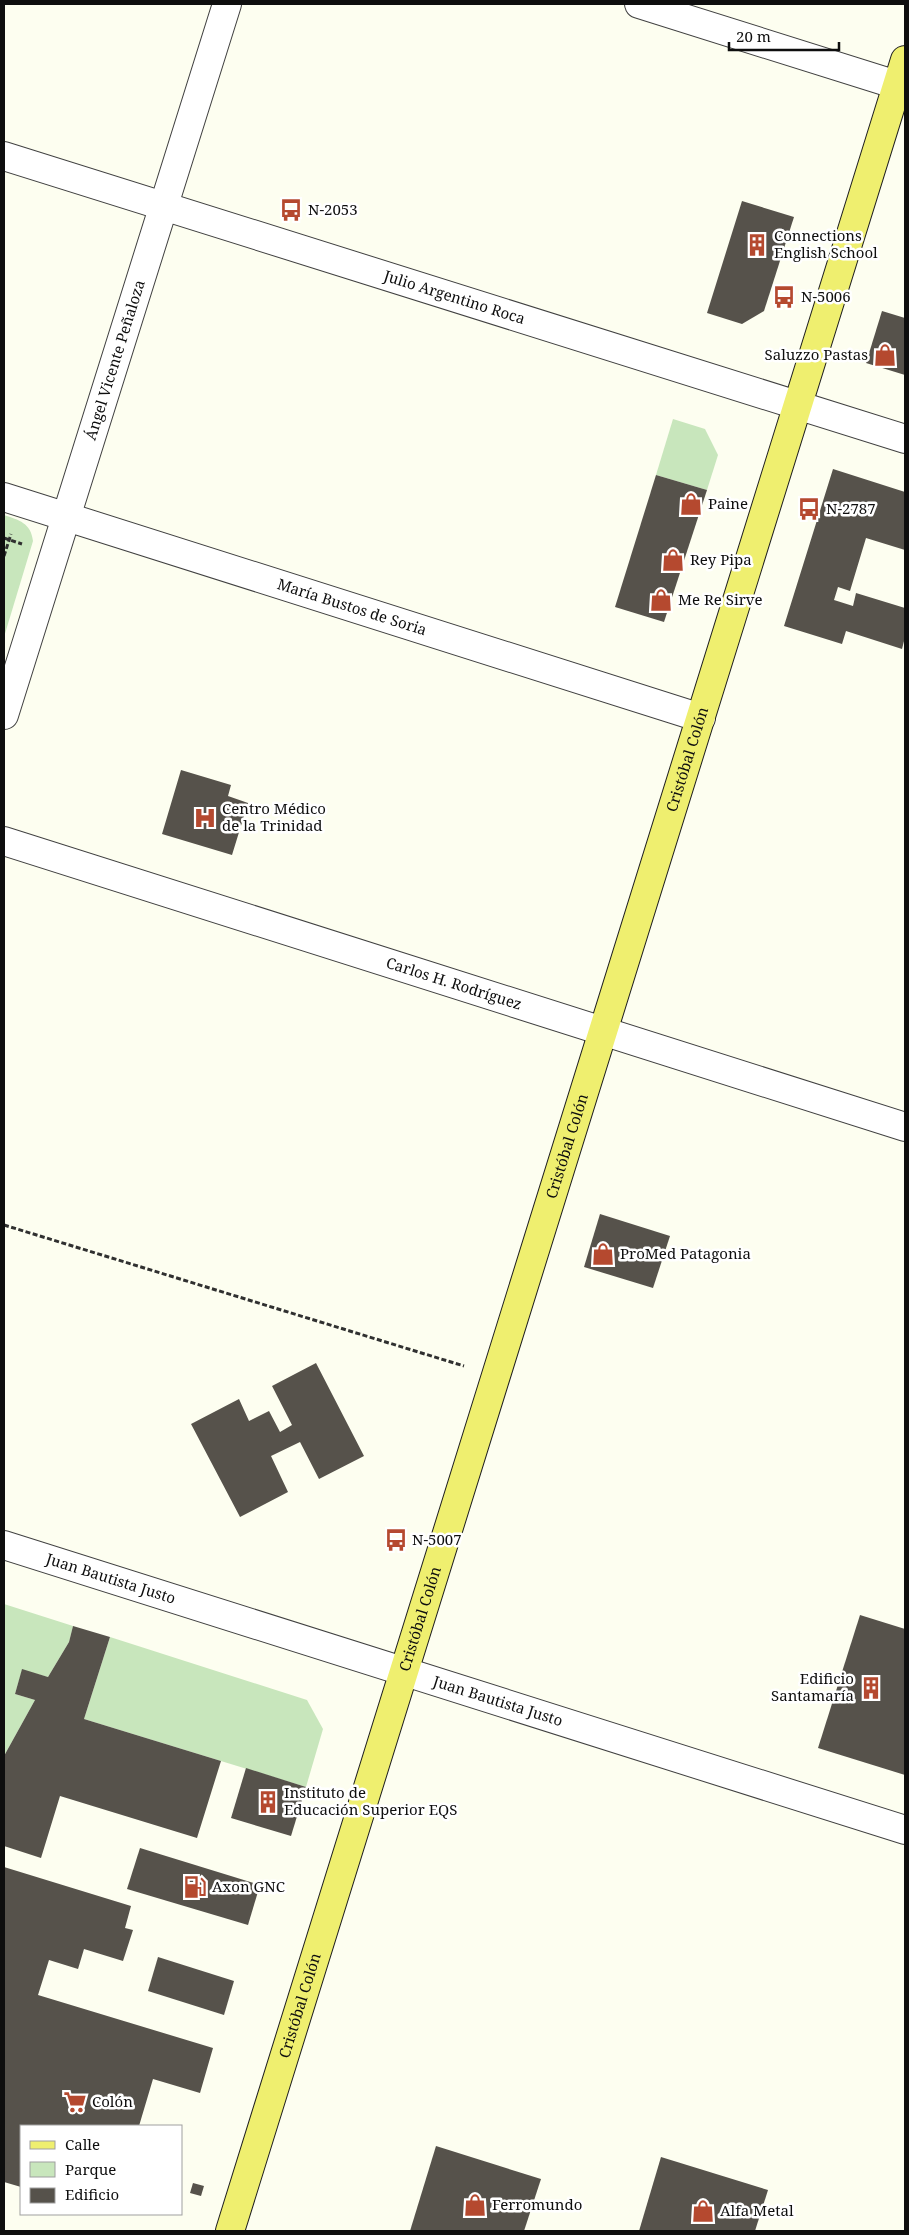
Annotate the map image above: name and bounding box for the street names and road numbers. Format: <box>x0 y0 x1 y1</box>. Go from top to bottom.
street label: Julio Argentino Roca <box>381 265 528 328</box>
street label: Ángel Vicente Peñaloza <box>80 277 149 442</box>
street label: María Bustos de Soria <box>275 573 430 639</box>
street label: Cristóbal Colón <box>661 704 712 814</box>
street label: Carlos H. Rodríguez <box>384 952 525 1014</box>
street label: Cristóbal Colón <box>541 1091 592 1201</box>
street label: Juan Bautista Justo <box>43 1548 178 1608</box>
street label: Cristóbal Colón <box>394 1563 445 1674</box>
street label: Juan Bautista Justo <box>430 1670 565 1730</box>
street label: Cristóbal Colón <box>273 1950 325 2060</box>

